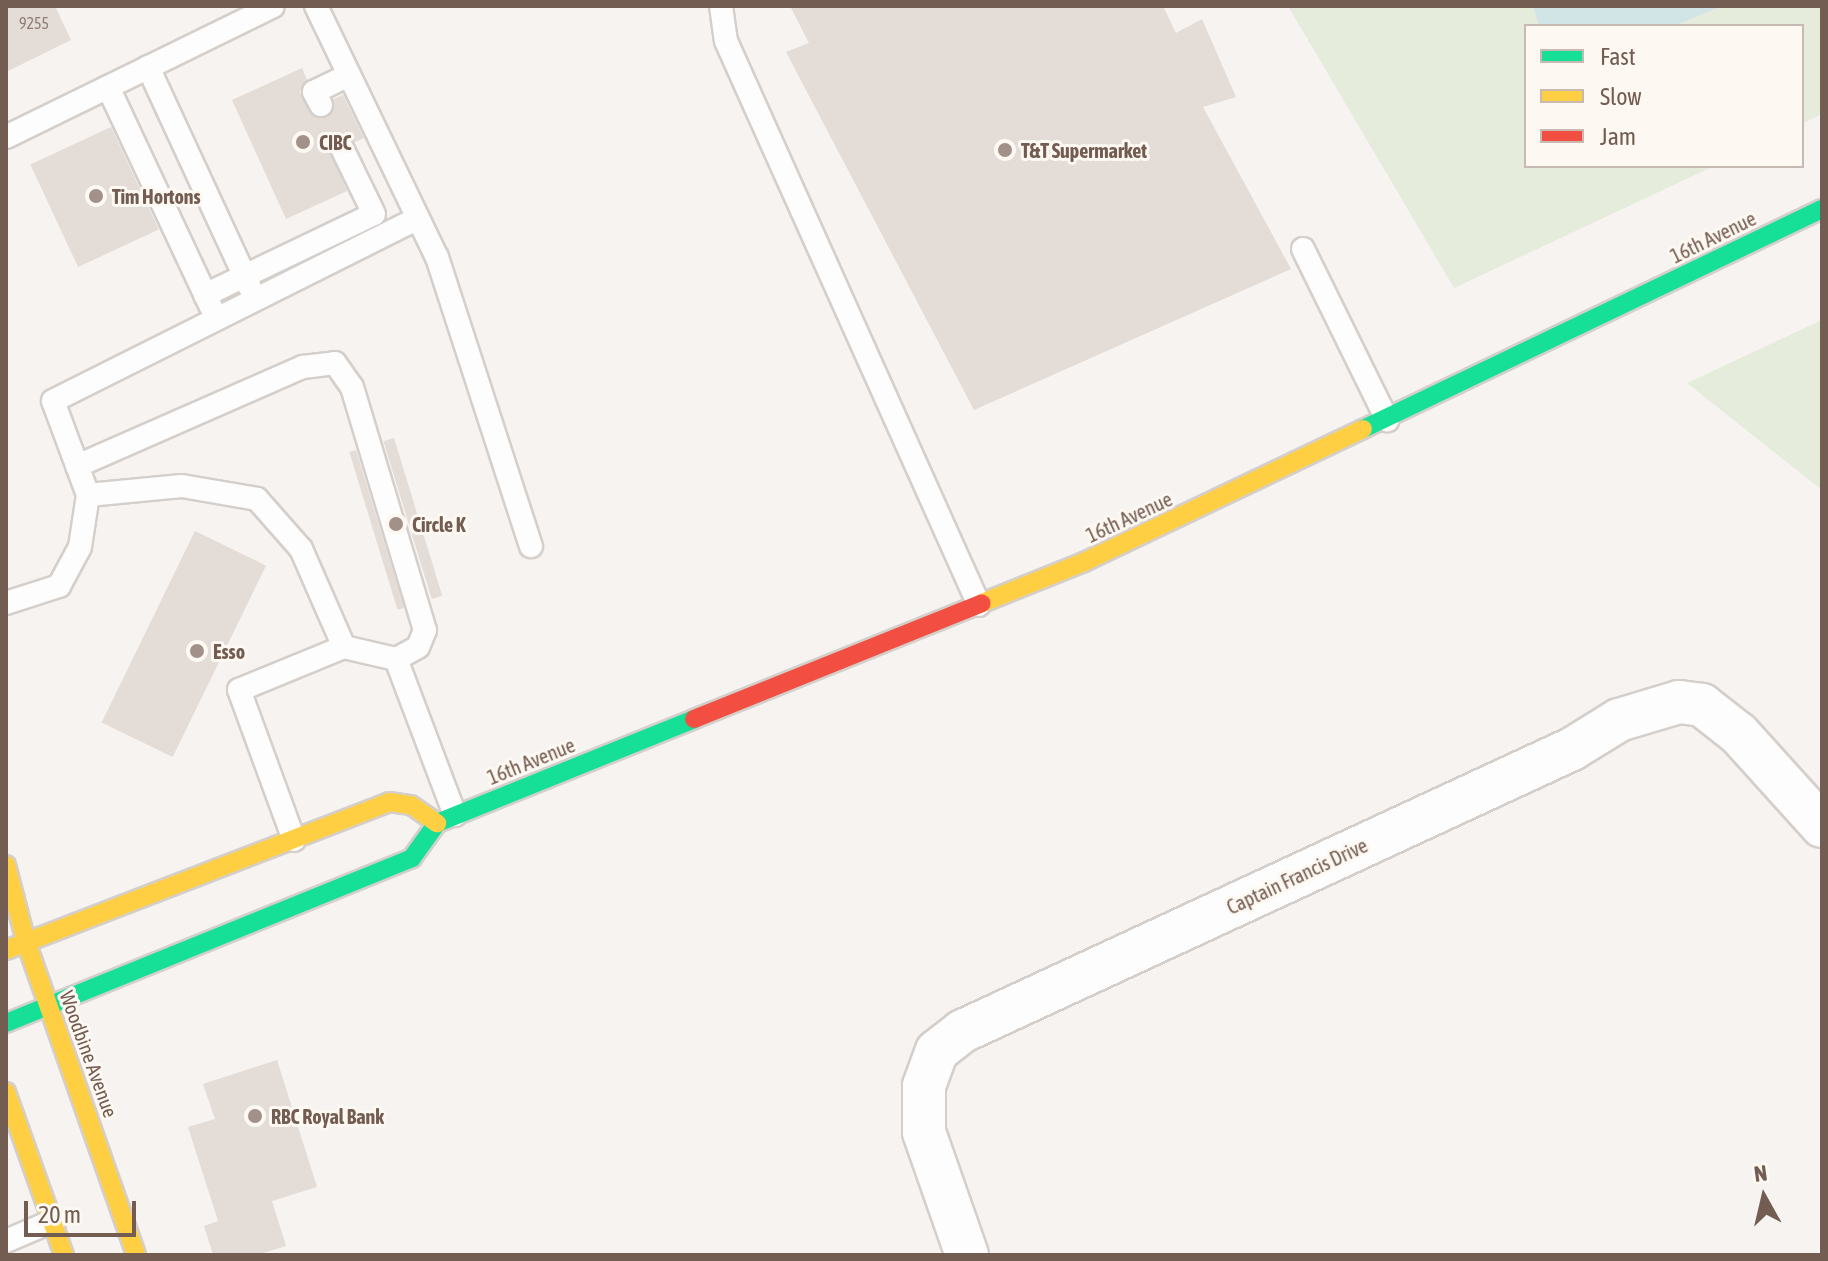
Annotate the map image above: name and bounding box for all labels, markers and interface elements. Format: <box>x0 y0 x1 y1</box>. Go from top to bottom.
house number: 9255 <box>19 13 49 33</box>
legend <box>1524 24 1804 168</box>
text: Fast <box>1600 43 1636 70</box>
text: Slow <box>1600 83 1642 110</box>
text: Jam <box>1600 123 1636 150</box>
place label: CIBC <box>319 130 352 154</box>
marker: CIBC <box>294 133 312 151</box>
place label: T&T Supermarket <box>1021 138 1147 162</box>
marker: T&T Supermarket <box>996 141 1014 159</box>
place label: Tim Hortons <box>112 184 201 208</box>
marker: Tim Hortons <box>87 187 105 205</box>
street label: 16th Avenue <box>1666 206 1760 268</box>
street label: 16th Avenue <box>1082 487 1176 547</box>
place label: Circle K <box>412 512 466 536</box>
marker: Circle K <box>387 515 405 533</box>
place label: Esso <box>213 639 245 663</box>
marker: Esso <box>188 642 206 660</box>
street label: 16th Avenue <box>484 733 578 789</box>
street label: Captain Francis Drive <box>1223 833 1371 919</box>
street label: Woodbine Avenue <box>55 987 123 1121</box>
place label: RBC Royal Bank <box>271 1104 384 1128</box>
marker: RBC Royal Bank <box>246 1107 264 1125</box>
north arrow <box>1724 1157 1804 1237</box>
text: N <box>1752 1159 1769 1187</box>
scale bar <box>28 1185 140 1235</box>
text: 20 m <box>38 1201 81 1228</box>

